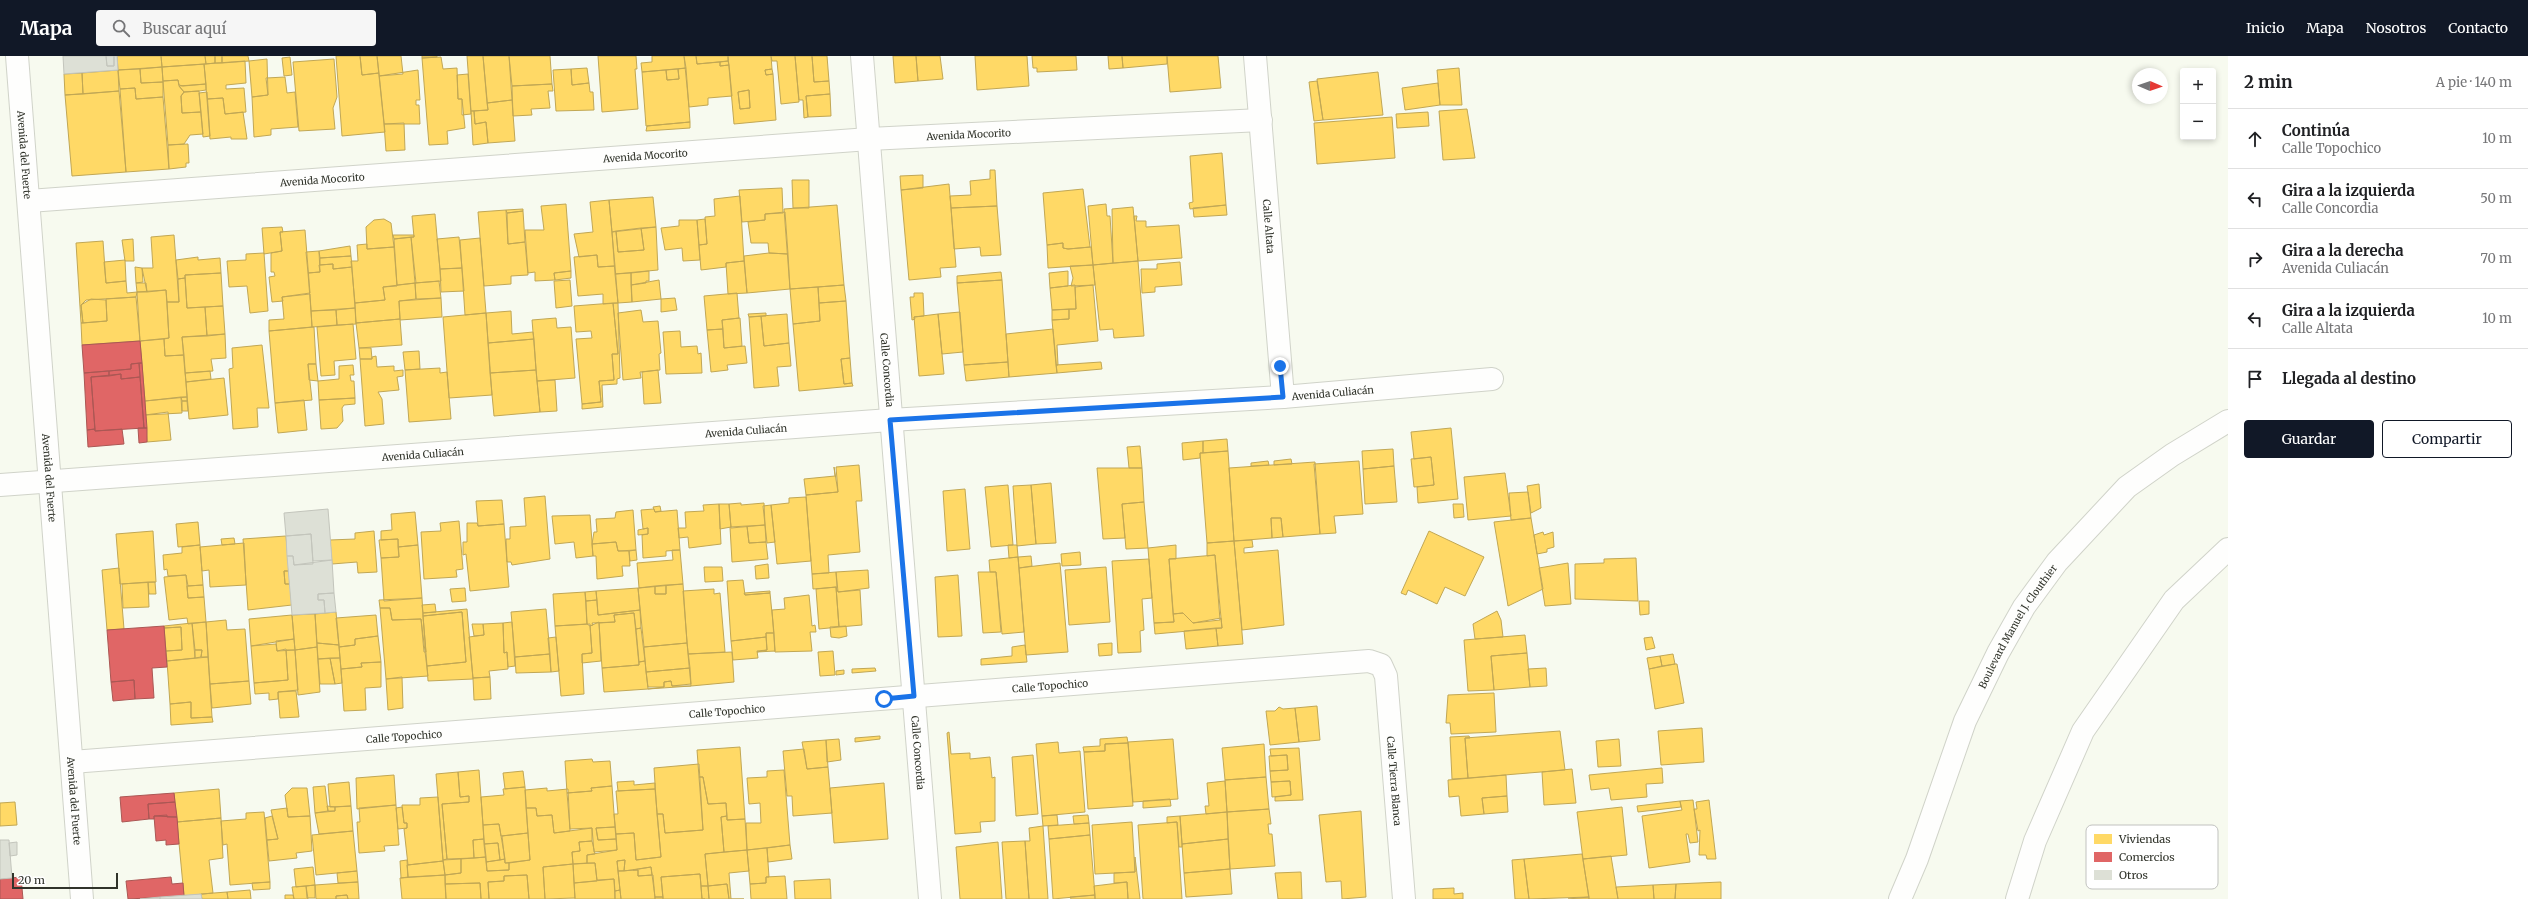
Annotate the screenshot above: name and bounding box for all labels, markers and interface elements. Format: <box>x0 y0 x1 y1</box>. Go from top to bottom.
search box <box>96 10 376 46</box>
text: Mapa <box>20 16 72 40</box>
icon: search <box>110 17 132 39</box>
text: Buscar aquí <box>142 19 226 38</box>
text: Inicio <box>2246 19 2284 37</box>
text: Mapa <box>2306 19 2344 37</box>
text: Nosotros <box>2366 19 2426 37</box>
text: Contacto <box>2448 19 2508 37</box>
north arrow <box>2132 68 2168 104</box>
map controls <box>2180 68 2216 140</box>
button: + <box>2180 68 2216 104</box>
text: 2 min <box>2244 71 2292 93</box>
text: A pie · 140 m <box>2436 74 2512 91</box>
button: − <box>2180 104 2216 140</box>
street label: Avenida del Fuerte <box>14 109 34 199</box>
text: Continúa <box>2282 121 2350 140</box>
street label: Avenida Mocorito <box>925 126 1011 143</box>
icon: ahead <box>2244 128 2266 150</box>
text: 10 m <box>2482 130 2512 147</box>
text: Calle Topochico <box>2282 140 2381 157</box>
street label: Avenida Mocorito <box>602 146 688 166</box>
street label: Avenida Mocorito <box>278 170 365 190</box>
text: Gira a la izquierda <box>2282 181 2415 200</box>
icon: left <box>2244 188 2266 210</box>
text: 50 m <box>2480 190 2512 207</box>
street label: Calle Altata <box>1260 199 1277 255</box>
text: Calle Concordia <box>2282 200 2379 217</box>
text: Gira a la derecha <box>2282 241 2404 260</box>
icon: right <box>2244 248 2266 270</box>
text: 70 m <box>2481 250 2512 267</box>
text: Avenida Culiacán <box>2282 260 2389 277</box>
text: Gira a la izquierda <box>2282 301 2415 320</box>
icon: left <box>2244 308 2266 330</box>
text: 10 m <box>2482 310 2512 327</box>
text: Calle Altata <box>2282 320 2353 337</box>
street label: Calle Concordia <box>877 332 896 408</box>
route end <box>1271 357 1289 375</box>
icon: arrive <box>2244 368 2266 390</box>
text: Llegada al destino <box>2282 369 2416 388</box>
street label: Avenida Culiacán <box>1290 383 1375 403</box>
button: Guardar <box>2244 420 2374 458</box>
button: Compartir <box>2382 420 2512 458</box>
street label: Avenida Culiacán <box>704 422 788 441</box>
street label: Avenida del Fuerte <box>39 432 59 522</box>
street label: Avenida Culiacán <box>380 445 465 464</box>
street label: Boulevard Manuel J. Clouthier <box>1976 562 2060 691</box>
street label: Calle Topochico <box>1011 677 1089 696</box>
route start <box>875 690 893 708</box>
street label: Calle Topochico <box>688 702 766 721</box>
street label: Calle Concordia <box>908 715 927 791</box>
street label: Calle Topochico <box>365 727 443 746</box>
street label: Calle Tierra Blanca <box>1384 736 1404 827</box>
street label: Avenida del Fuerte <box>64 755 84 846</box>
legend <box>2086 825 2218 889</box>
text: Viviendas <box>2118 832 2171 846</box>
text: Comercios <box>2119 850 2175 864</box>
text: Otros <box>2119 868 2148 882</box>
scale bar <box>12 871 118 890</box>
text: 20 m <box>18 873 45 887</box>

